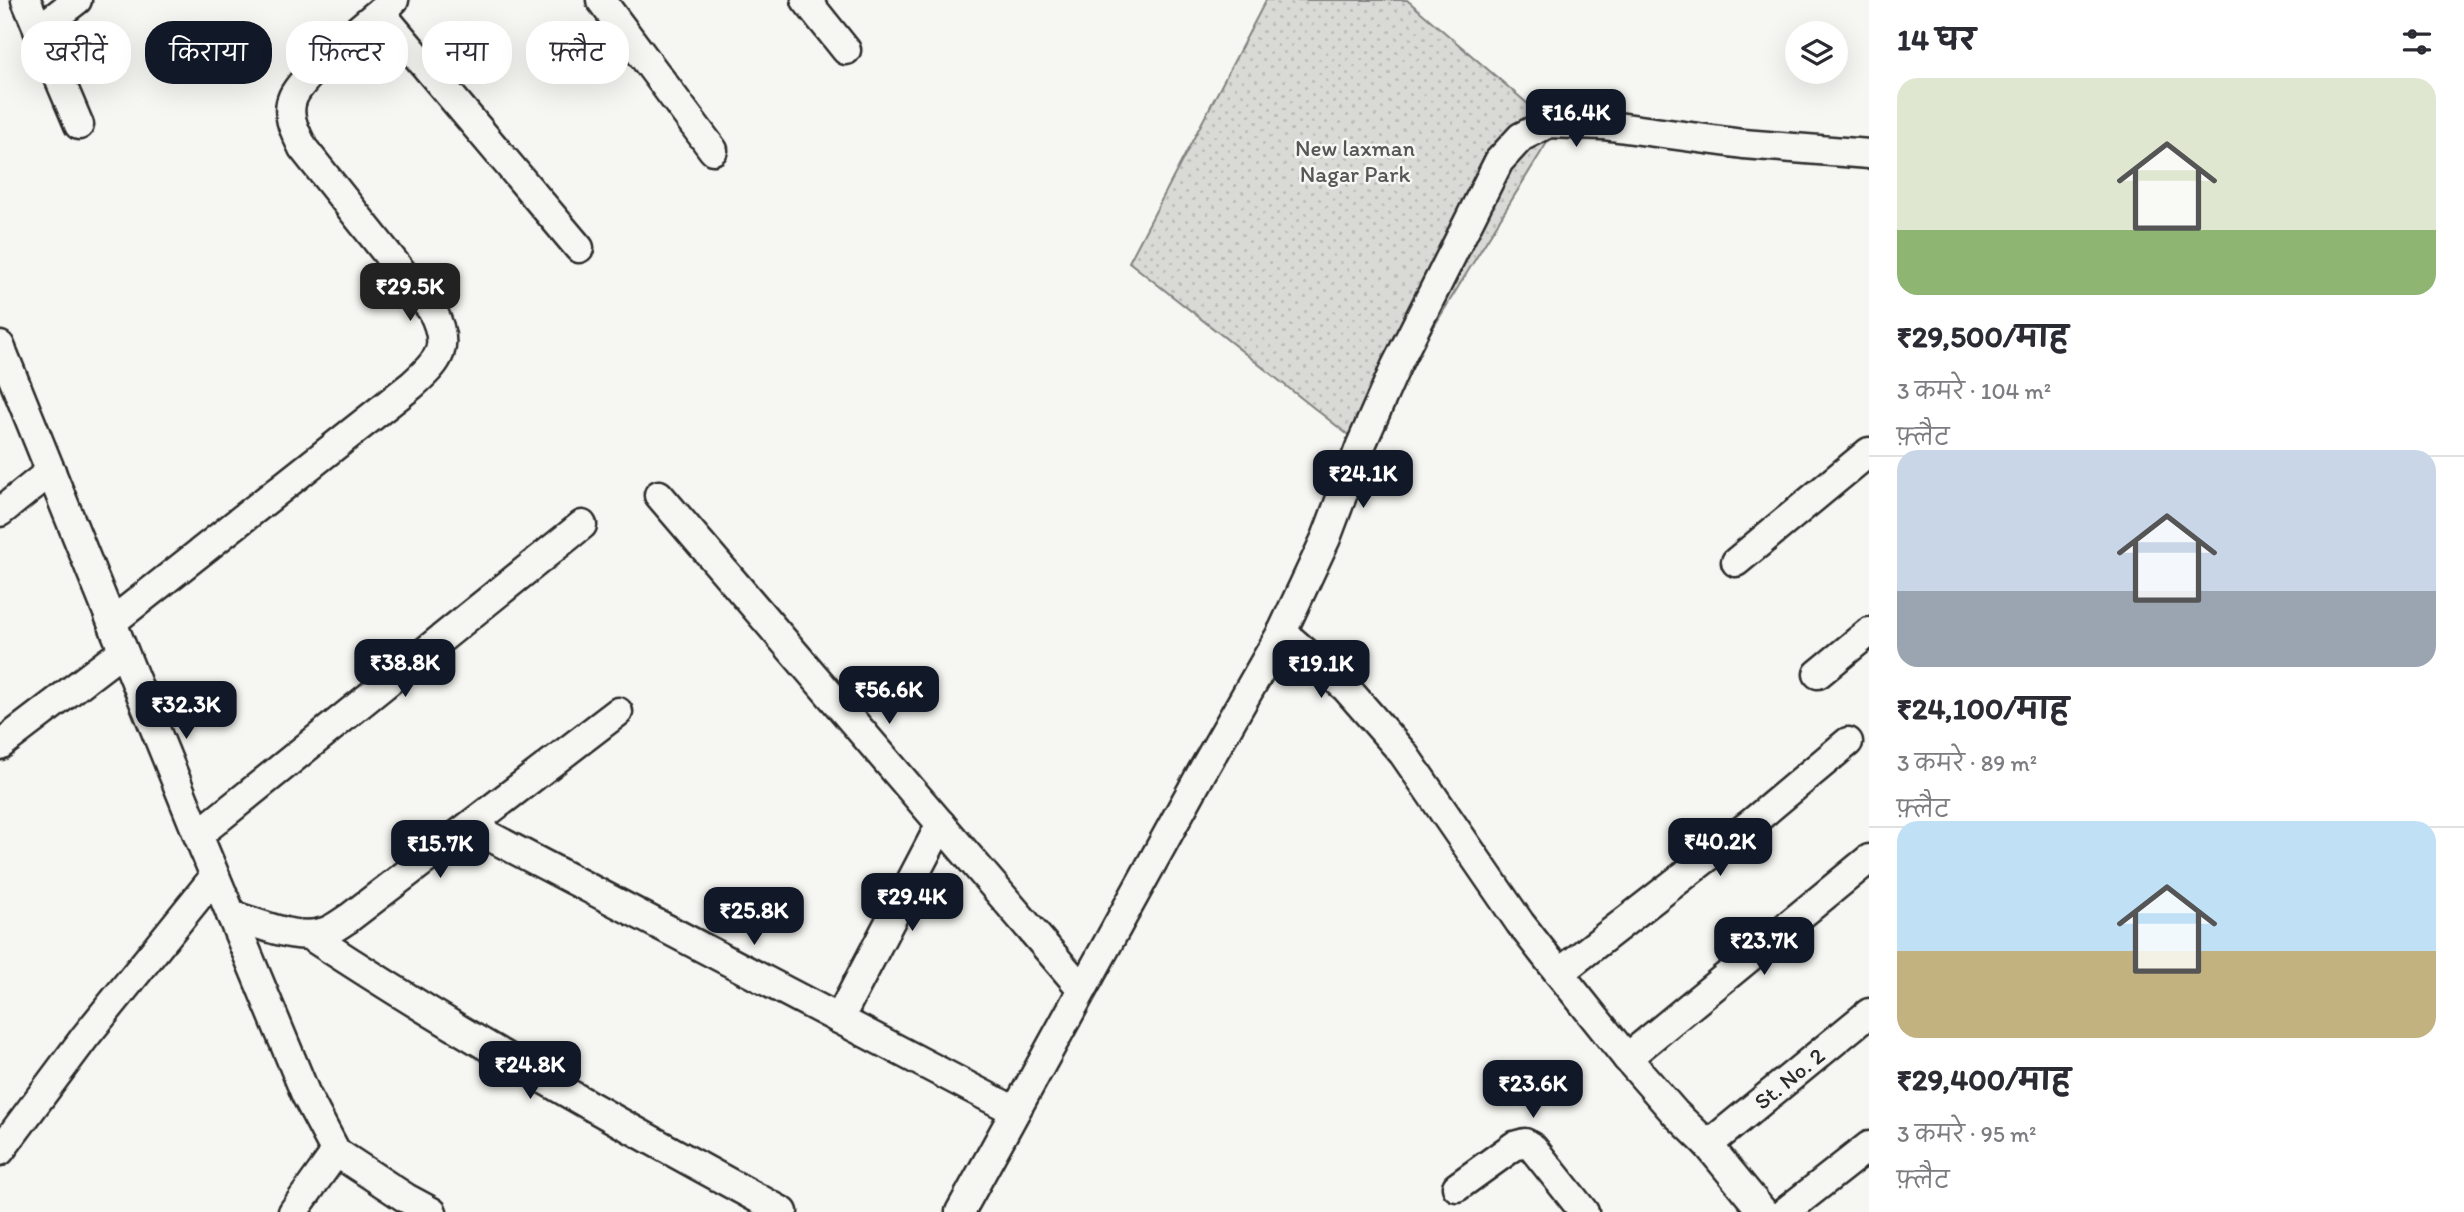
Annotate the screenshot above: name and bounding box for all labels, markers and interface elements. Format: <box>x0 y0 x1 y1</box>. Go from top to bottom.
chip: खरीदें <box>21 21 131 84</box>
chip: किराया <box>145 21 272 84</box>
chip: फ़िल्टर <box>286 21 408 84</box>
chip: नया <box>422 21 512 84</box>
chip: फ़्लैट <box>526 21 629 84</box>
map controls <box>1785 21 1848 84</box>
button: layers <box>1785 21 1848 84</box>
text: 14 घर <box>1897 21 1976 58</box>
icon: filters <box>2398 23 2436 61</box>
pin: ₹16.4K <box>1519 90 1633 149</box>
text: ₹16.4K <box>1542 98 1610 126</box>
icon: home <box>2104 123 2230 249</box>
park label: New laxman Nagar Park <box>1295 134 1415 188</box>
pin: ₹29.5K <box>353 264 467 323</box>
text: ₹29.5K <box>376 272 444 300</box>
text: ₹29,500/माह <box>1897 318 2068 355</box>
text: 3 कमरे · 104 m² <box>1897 377 2051 405</box>
text: फ़्लैट <box>1897 423 1949 451</box>
pin: ₹24.1K <box>1306 450 1420 510</box>
text: ₹24.1K <box>1329 459 1397 487</box>
icon: home <box>2104 495 2230 621</box>
pin: ₹38.8K <box>348 640 462 699</box>
pin: ₹19.1K <box>1264 640 1378 700</box>
text: ₹38.8K <box>370 648 440 676</box>
text: ₹19.1K <box>1289 649 1353 677</box>
pin: ₹56.6K <box>832 666 946 726</box>
text: ₹56.6K <box>855 675 923 703</box>
pin: ₹32.3K <box>129 682 243 741</box>
text: ₹32.3K <box>152 690 220 718</box>
text: ₹24,100/माह <box>1897 690 2069 727</box>
text: 3 कमरे · 89 m² <box>1897 749 2037 777</box>
text: फ़्लैट <box>1897 795 1949 823</box>
pin: ₹40.2K <box>1663 818 1777 878</box>
pin: ₹15.7K <box>383 820 497 880</box>
text: ₹40.2K <box>1684 827 1756 855</box>
text: ₹15.7K <box>407 829 473 857</box>
icon: home <box>2104 866 2230 992</box>
pin: ₹29.4K <box>855 874 969 933</box>
text: ₹29.4K <box>877 882 947 910</box>
pin: ₹25.8K <box>697 888 811 947</box>
text: ₹25.8K <box>720 896 788 924</box>
pin: ₹23.7K <box>1707 918 1821 977</box>
text: ₹23.7K <box>1730 926 1798 954</box>
street label: St. No. 2 <box>1748 1041 1830 1115</box>
pin: ₹24.8K <box>473 1042 587 1101</box>
text: ₹24.8K <box>495 1050 565 1078</box>
pin: ₹23.6K <box>1476 1060 1590 1120</box>
text: ₹29,400/माह <box>1897 1061 2071 1098</box>
text: ₹23.6K <box>1499 1069 1567 1097</box>
text: 3 कमरे · 95 m² <box>1897 1120 2037 1148</box>
text: फ़्लैट <box>1897 1166 1949 1194</box>

